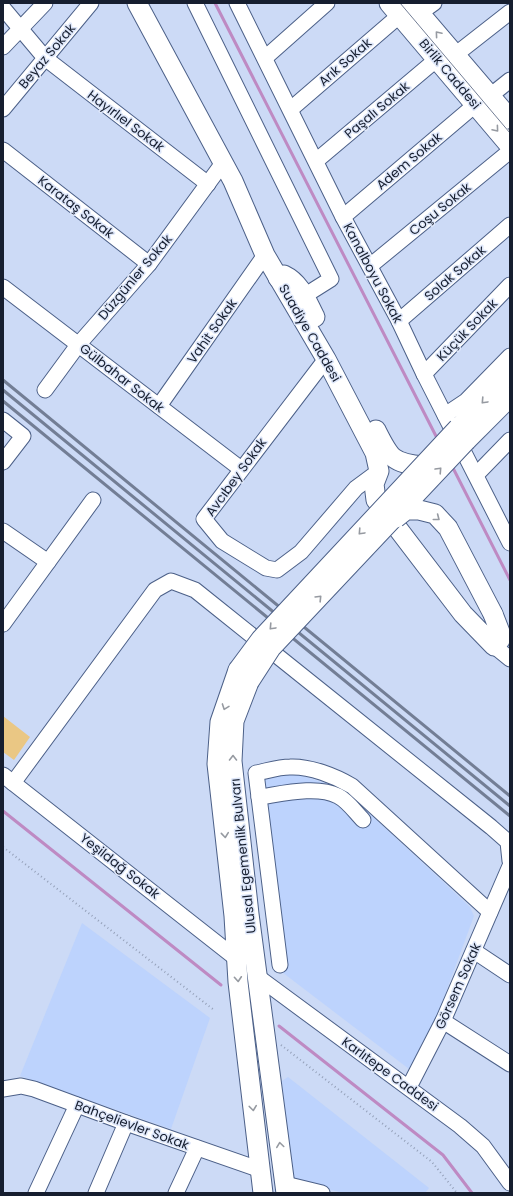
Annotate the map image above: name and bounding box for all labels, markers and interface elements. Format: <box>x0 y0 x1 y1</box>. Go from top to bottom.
street label: Beyaz Sokak <box>14 19 80 93</box>
one-way arrow <box>435 32 442 39</box>
street label: Arık Sokak <box>314 33 376 91</box>
street label: Birlik Caddesi <box>415 35 485 113</box>
street label: Paşalı Sokak <box>340 77 414 143</box>
street label: Hayırlıel Sokak <box>83 86 169 157</box>
one-way arrow <box>491 124 498 132</box>
street label: Adem Sokak <box>372 128 446 194</box>
street label: Karataş Sokak <box>34 171 118 243</box>
street label: Coşu Sokak <box>405 178 475 240</box>
street label: Kanalboyu Sokak <box>339 219 408 327</box>
street label: Düzgünler Sokak <box>93 230 177 324</box>
street label: Solak Sokak <box>420 241 490 305</box>
street label: Suadiye Caddesi <box>274 281 346 385</box>
street label: Vahit Sokak <box>183 294 242 367</box>
street label: Küçük Sokak <box>432 294 502 366</box>
street label: Gülbahar Sokak <box>76 339 169 417</box>
one-way arrow <box>481 396 489 404</box>
street label: Avcıbey Sokak <box>201 434 271 520</box>
one-way arrow <box>434 467 442 475</box>
one-way arrow <box>432 513 440 520</box>
one-way arrow <box>358 527 366 535</box>
one-way arrow <box>314 595 321 603</box>
one-way arrow <box>269 622 277 630</box>
one-way arrow <box>221 703 230 710</box>
one-way arrow <box>229 755 237 761</box>
street label: Ulusal Egemenlik Bulvarı <box>225 777 261 935</box>
street label: Yeşildağ Sokak <box>76 829 164 903</box>
one-way arrow <box>220 832 229 838</box>
street label: Görsem Sokak <box>430 939 486 1032</box>
one-way arrow <box>234 976 243 982</box>
street label: Karlıtepe Caddesi <box>338 1032 442 1116</box>
street label: Bahçelievler Sokak <box>72 1095 192 1155</box>
one-way arrow <box>248 1105 257 1111</box>
one-way arrow <box>276 1142 285 1148</box>

